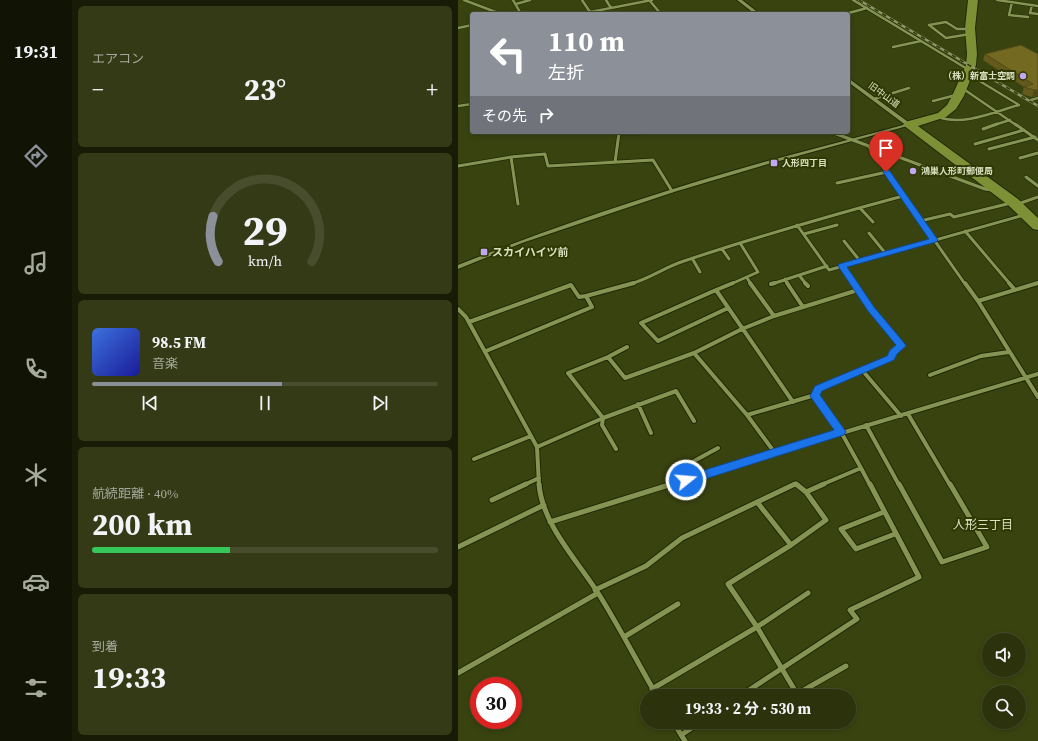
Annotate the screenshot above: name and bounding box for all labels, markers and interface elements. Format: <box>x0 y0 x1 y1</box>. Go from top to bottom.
text: 110 m <box>548 22 625 60</box>
icon: left <box>482 28 534 80</box>
text: 19:31 <box>14 39 58 64</box>
text: エアコン <box>92 50 144 67</box>
text: 左折 <box>548 60 584 85</box>
text: 23° <box>244 69 286 110</box>
place label: （株）新富士空調 <box>943 70 1015 82</box>
marker: （株）新富士空調 <box>1018 71 1028 81</box>
text: − <box>92 74 104 104</box>
text: + <box>426 74 438 104</box>
street label: 旧中山道 <box>866 80 902 110</box>
icon: right <box>535 104 557 126</box>
text: その先 <box>482 105 527 126</box>
pin <box>869 131 903 172</box>
icon: arrive <box>875 137 897 159</box>
icon: directions <box>22 142 50 170</box>
place label: 人形四丁目 <box>782 157 827 169</box>
marker: 人形四丁目 <box>769 158 779 168</box>
place label: 鴻巣人形町郵便局 <box>921 165 993 177</box>
marker: 鴻巣人形町郵便局 <box>908 166 918 176</box>
text: 29 <box>242 201 288 258</box>
place label: スカイハイツ前 <box>492 245 569 260</box>
marker: スカイハイツ前 <box>479 247 489 257</box>
icon: music <box>22 249 50 277</box>
text: km/h <box>248 250 282 270</box>
text: 98.5 FM <box>152 332 206 353</box>
icon: phone <box>22 355 50 383</box>
text: 音楽 <box>152 355 178 372</box>
icon: previous <box>139 392 161 414</box>
icon: pause <box>254 392 276 414</box>
icon: next <box>369 392 391 414</box>
position arrow <box>665 459 707 501</box>
icon: climate <box>22 461 50 489</box>
text: 航続距離 · 40% <box>92 485 178 502</box>
text: 200 km <box>92 504 192 545</box>
district label: 人形三丁目 <box>953 517 1013 533</box>
icon: car <box>22 568 50 596</box>
map controls <box>982 633 1026 729</box>
button: sound <box>982 633 1026 677</box>
text: 到着 <box>92 638 118 655</box>
text: 19:33 <box>92 657 166 698</box>
icon: filters <box>22 674 50 702</box>
speed limit sign: 30 <box>470 677 522 729</box>
button: search <box>982 685 1026 729</box>
text: 19:33 · 2 分 · 530 m <box>685 698 811 719</box>

